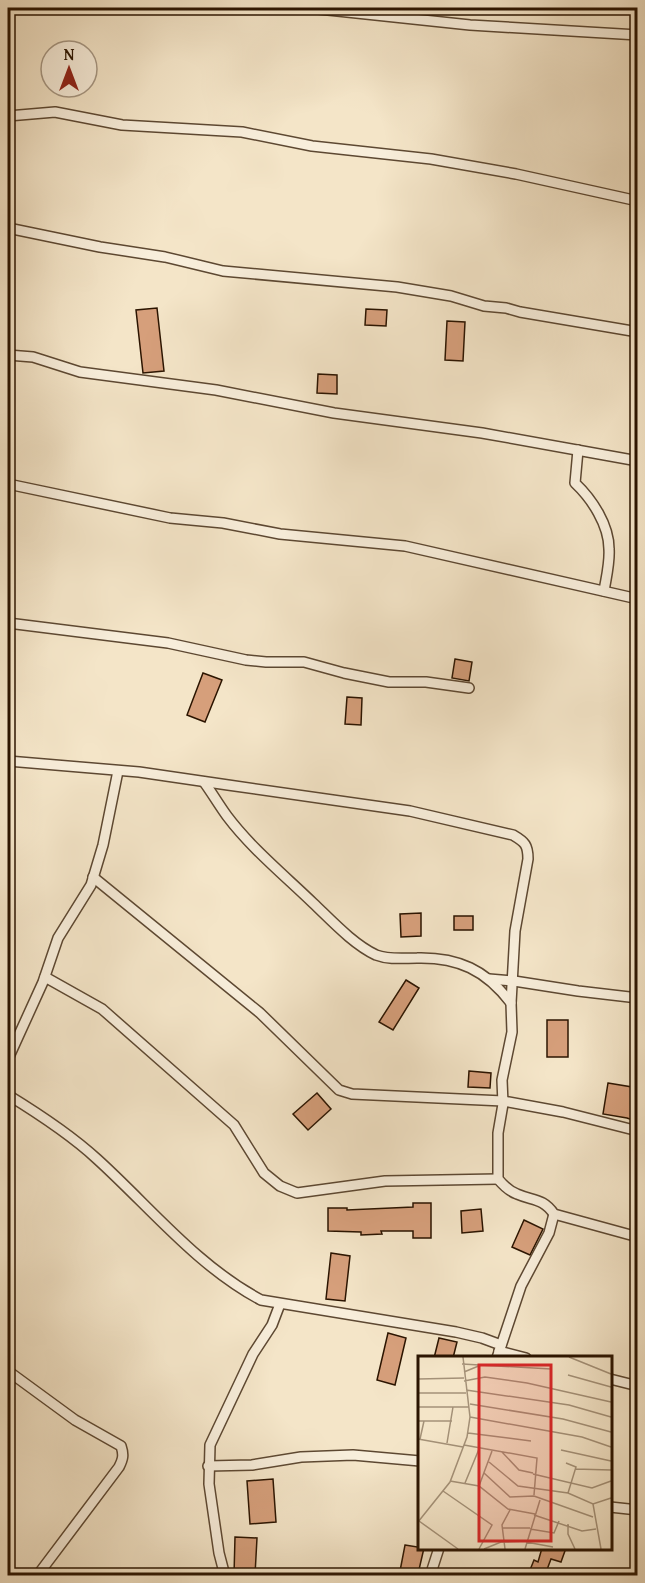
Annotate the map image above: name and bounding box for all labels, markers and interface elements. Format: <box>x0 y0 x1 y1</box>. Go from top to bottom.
north arrow <box>39 39 99 99</box>
text: N <box>64 42 75 66</box>
inset map <box>418 1356 612 1550</box>

